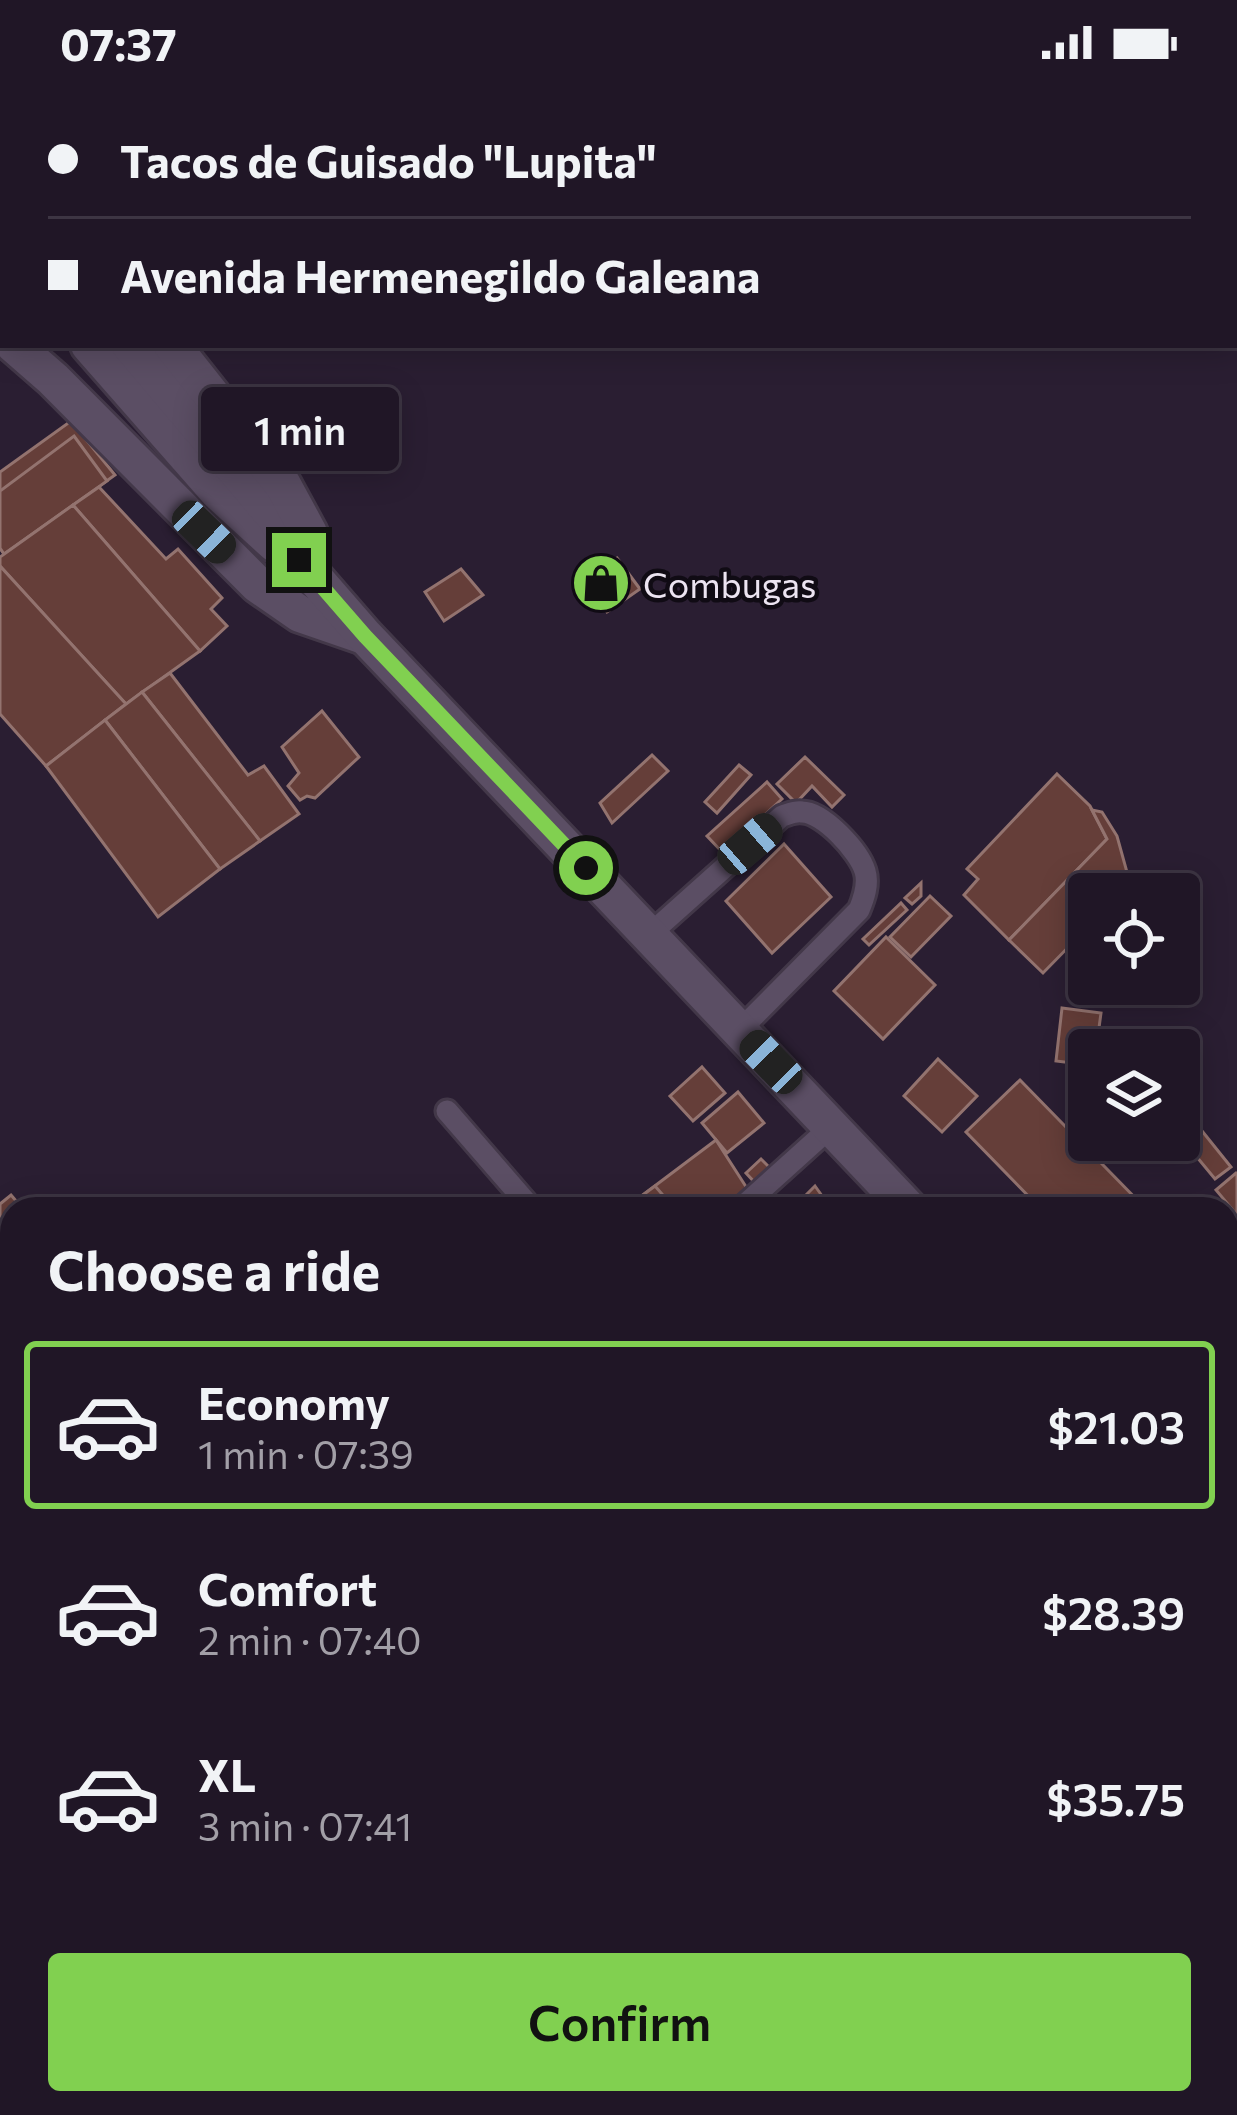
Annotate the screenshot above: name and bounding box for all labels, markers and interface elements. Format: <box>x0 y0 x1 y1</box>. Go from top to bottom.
text: 07:37 <box>60 15 177 70</box>
text: Tacos de Guisado "Lupita" <box>120 132 657 187</box>
text: Avenida Hermenegildo Galeana <box>120 247 760 302</box>
callout: 1 min <box>200 386 398 470</box>
text: 1 min <box>254 405 346 453</box>
car <box>166 494 242 570</box>
route end <box>272 533 326 587</box>
shop icon: Combugas <box>570 552 632 614</box>
place label: Combugas <box>643 561 816 605</box>
car <box>711 807 789 881</box>
route start <box>559 841 613 895</box>
map controls <box>1068 873 1200 1161</box>
button: locate <box>1068 873 1200 1005</box>
car <box>733 1024 809 1100</box>
button: layers <box>1068 1029 1200 1161</box>
text: Choose a ride <box>48 1236 380 1302</box>
icon: car <box>54 1371 162 1479</box>
text: Economy <box>198 1374 390 1429</box>
text: $21.03 <box>1048 1398 1185 1453</box>
text: 1 min · 07:39 <box>198 1429 414 1477</box>
icon: car <box>54 1557 162 1665</box>
text: Comfort <box>198 1560 377 1615</box>
text: $28.39 <box>1042 1584 1185 1639</box>
text: 2 min · 07:40 <box>198 1615 422 1663</box>
icon: car <box>54 1743 162 1851</box>
text: XL <box>198 1746 256 1801</box>
text: $35.75 <box>1047 1770 1185 1825</box>
text: 3 min · 07:41 <box>198 1801 412 1849</box>
button: Confirm <box>48 1953 1191 2091</box>

